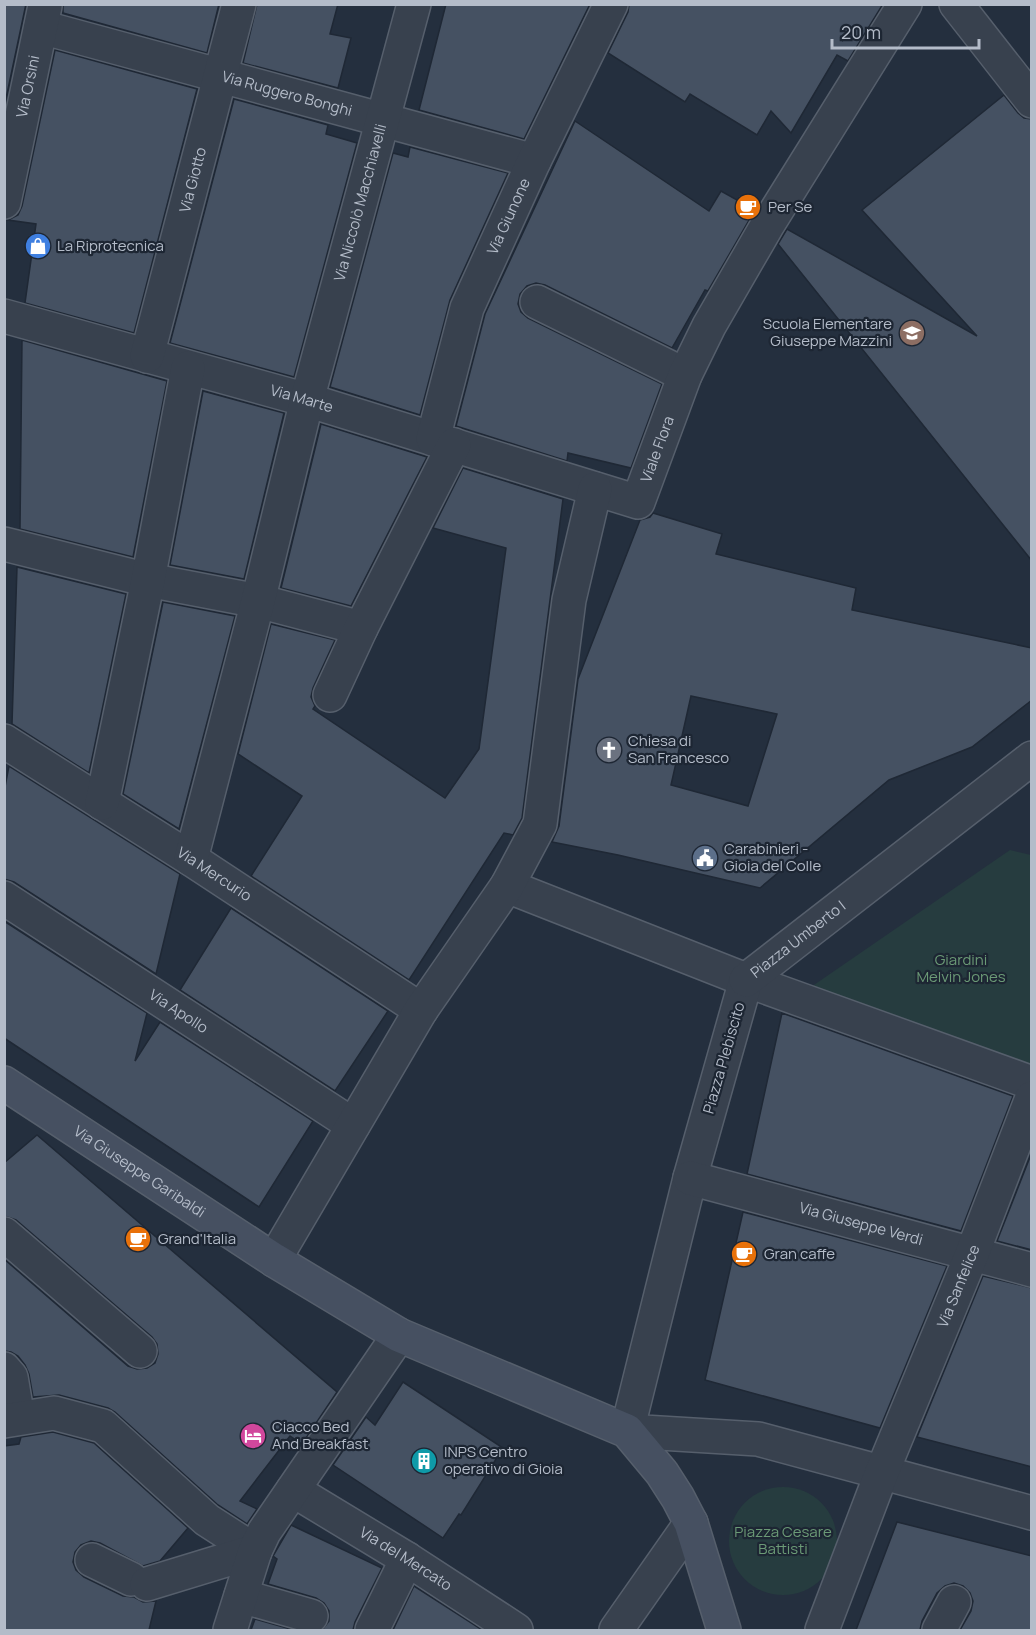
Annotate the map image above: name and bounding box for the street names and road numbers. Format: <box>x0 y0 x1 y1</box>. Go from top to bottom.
street label: Via Orsini <box>11 53 44 120</box>
street label: Via Ruggero Bonghi <box>220 66 355 121</box>
street label: Via Niccolò Macchiavelli <box>329 121 391 283</box>
street label: Via Giotto <box>174 145 211 215</box>
street label: Via Giunone <box>482 174 535 258</box>
street label: Via Marte <box>268 379 336 418</box>
street label: Viale Flora <box>635 413 679 485</box>
street label: Via Mercurio <box>173 842 256 906</box>
street label: Piazza Umberto I <box>746 896 850 983</box>
street label: Via Apollo <box>145 984 212 1038</box>
street label: Piazza Plebiscito <box>698 999 750 1116</box>
street label: Via Giuseppe Garibaldi <box>70 1121 210 1222</box>
street label: Via Giuseppe Verdi <box>797 1197 925 1250</box>
street label: Via Sanfelice <box>932 1241 985 1331</box>
street label: Via del Mercato <box>356 1522 456 1596</box>

